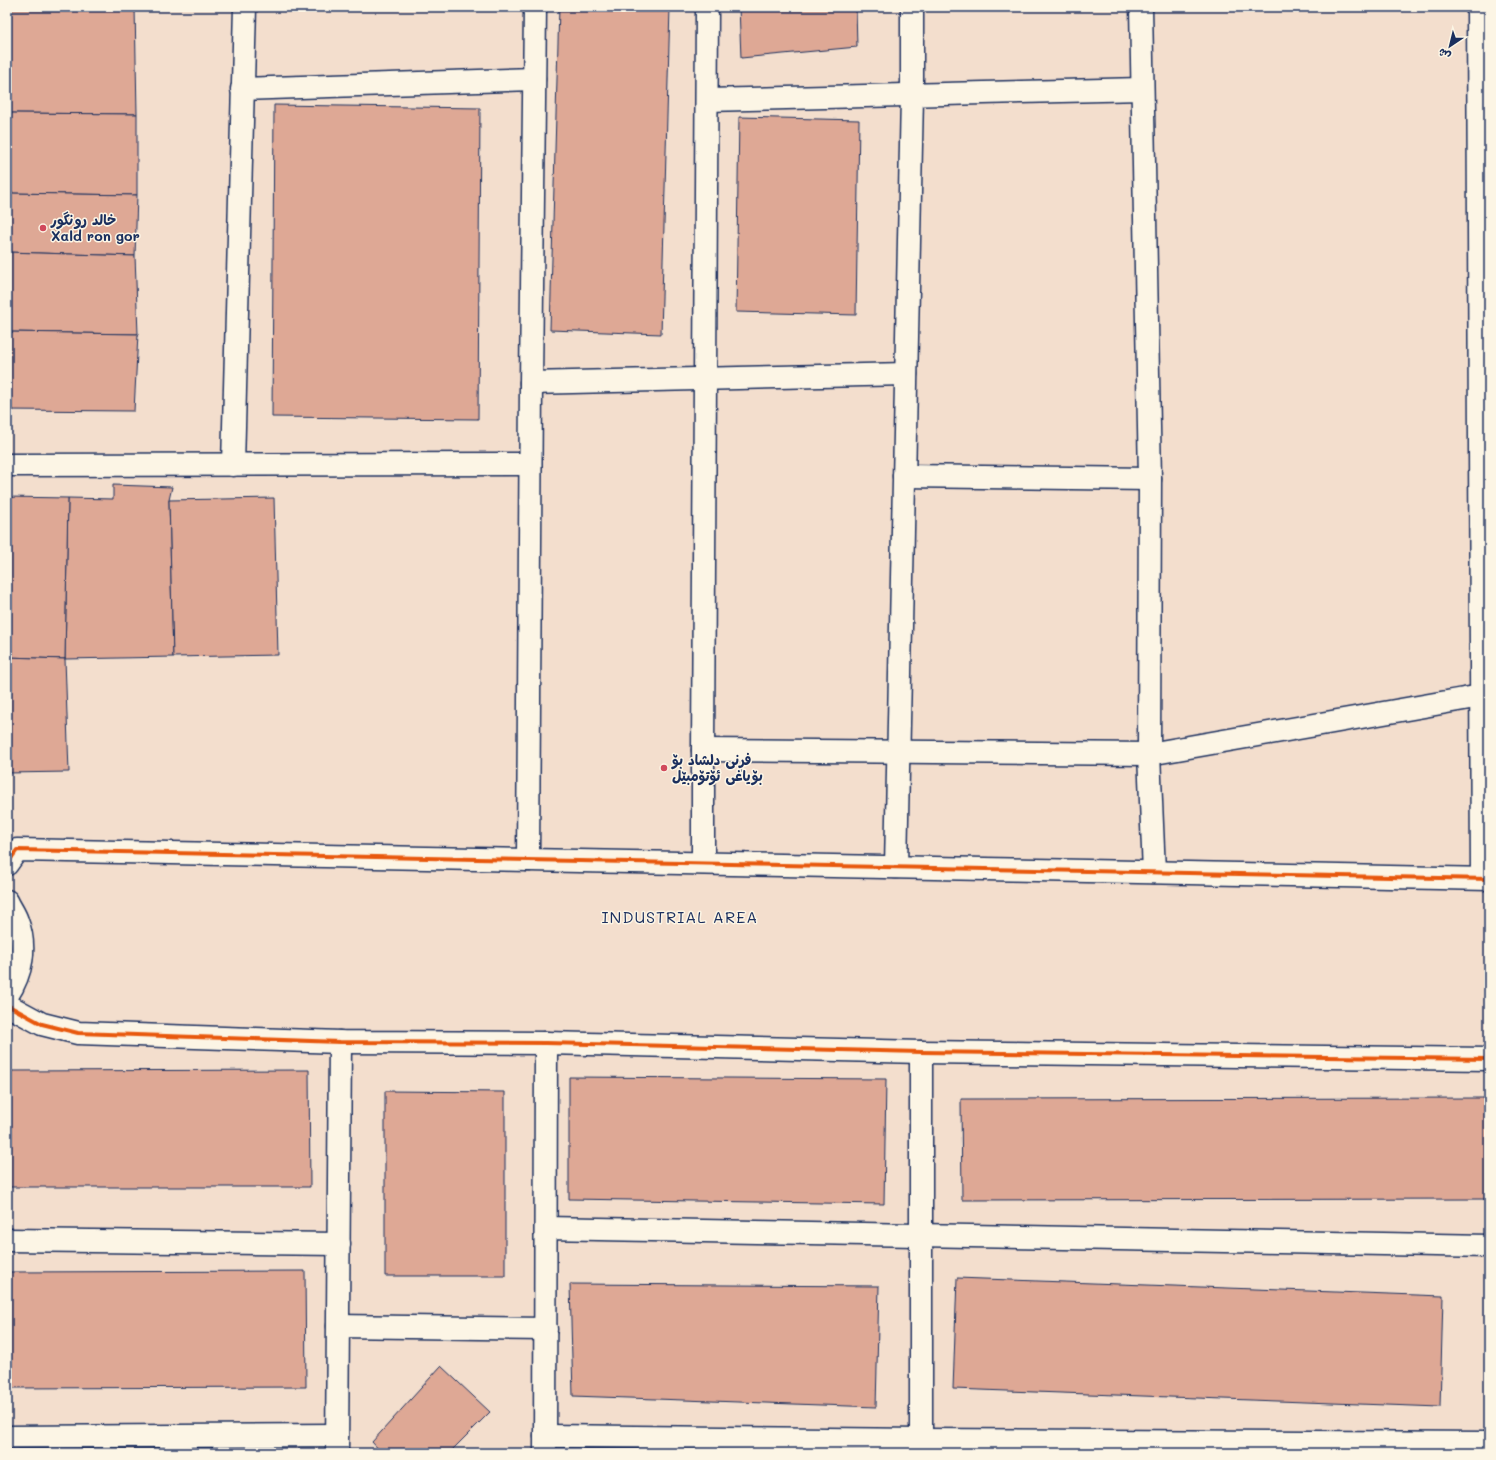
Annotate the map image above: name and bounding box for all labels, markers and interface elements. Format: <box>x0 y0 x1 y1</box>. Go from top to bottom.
north arrow <box>1430 26 1470 66</box>
text: ش <box>1435 45 1453 64</box>
place label: خالد رونگور Xald ron gor <box>50 210 140 245</box>
marker: خالد رونگور Xald ron gor <box>38 223 48 233</box>
place label: فڕنی دلشاد بۆ بۆیاغی ئۆتۆمبێل <box>671 750 763 786</box>
marker: فڕنی دلشاد بۆ بۆیاغی ئۆتۆمبێل <box>659 763 669 773</box>
district label: INDUSTRIAL AREA <box>602 906 758 927</box>

